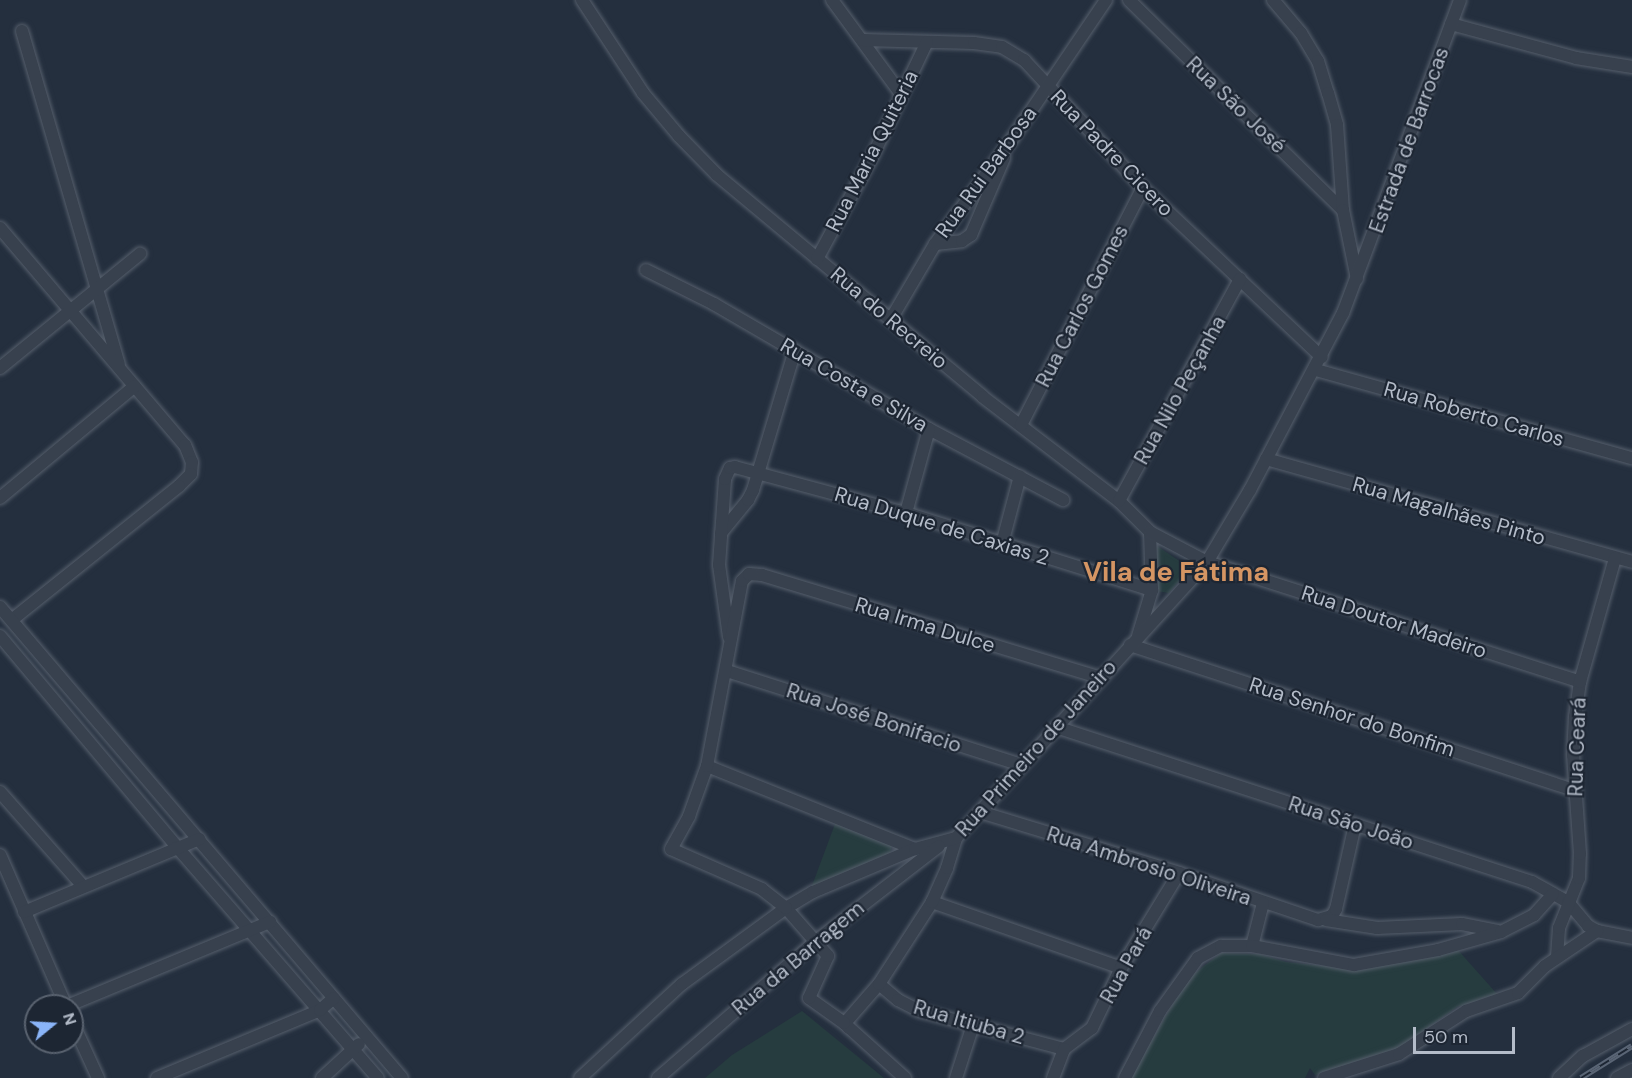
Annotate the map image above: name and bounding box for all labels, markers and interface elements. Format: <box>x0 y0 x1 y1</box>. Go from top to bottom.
street label: Estrada de Barrocas <box>1364 44 1454 236</box>
street label: Rua São José <box>1181 51 1291 159</box>
street label: Rua Maria Quiteria <box>820 66 924 236</box>
street label: Rua Padre Cicero <box>1045 84 1179 222</box>
street label: Rua Rui Barbosa <box>930 101 1042 243</box>
street label: Rua Carlos Gomes <box>1030 221 1134 391</box>
street label: Rua do Recreio <box>825 262 953 374</box>
street label: Rua Nilo Peçanha <box>1129 311 1231 469</box>
street label: Rua Costa e Silva <box>776 333 932 437</box>
street label: Rua Roberto Carlos <box>1381 376 1567 452</box>
street label: Rua Magalhães Pinto <box>1350 471 1548 551</box>
street label: Rua Duque de Caxias 2 <box>832 481 1052 571</box>
district label: Vila de Fátima <box>1083 556 1269 588</box>
street label: Rua Doutor Madeiro <box>1298 580 1490 664</box>
street label: Rua Irma Dulce <box>852 592 998 658</box>
street label: Rua Primeiro de Janeiro <box>950 654 1122 842</box>
street label: Rua Senhor do Bonfim <box>1246 672 1458 762</box>
street label: Rua José Bonifacio <box>783 678 965 758</box>
street label: Rua Ceará <box>1563 697 1591 797</box>
street label: Rua São João <box>1285 791 1417 855</box>
street label: Rua Ambrosio Oliveira <box>1044 821 1254 911</box>
street label: Rua da Barragem <box>727 895 869 1021</box>
street label: Rua Pará <box>1095 922 1157 1008</box>
north arrow <box>24 994 84 1054</box>
street label: Rua Itiuba 2 <box>911 994 1027 1050</box>
text: N <box>58 1010 81 1028</box>
scale bar <box>1416 1015 1518 1053</box>
text: 50 m <box>1424 1025 1468 1049</box>

